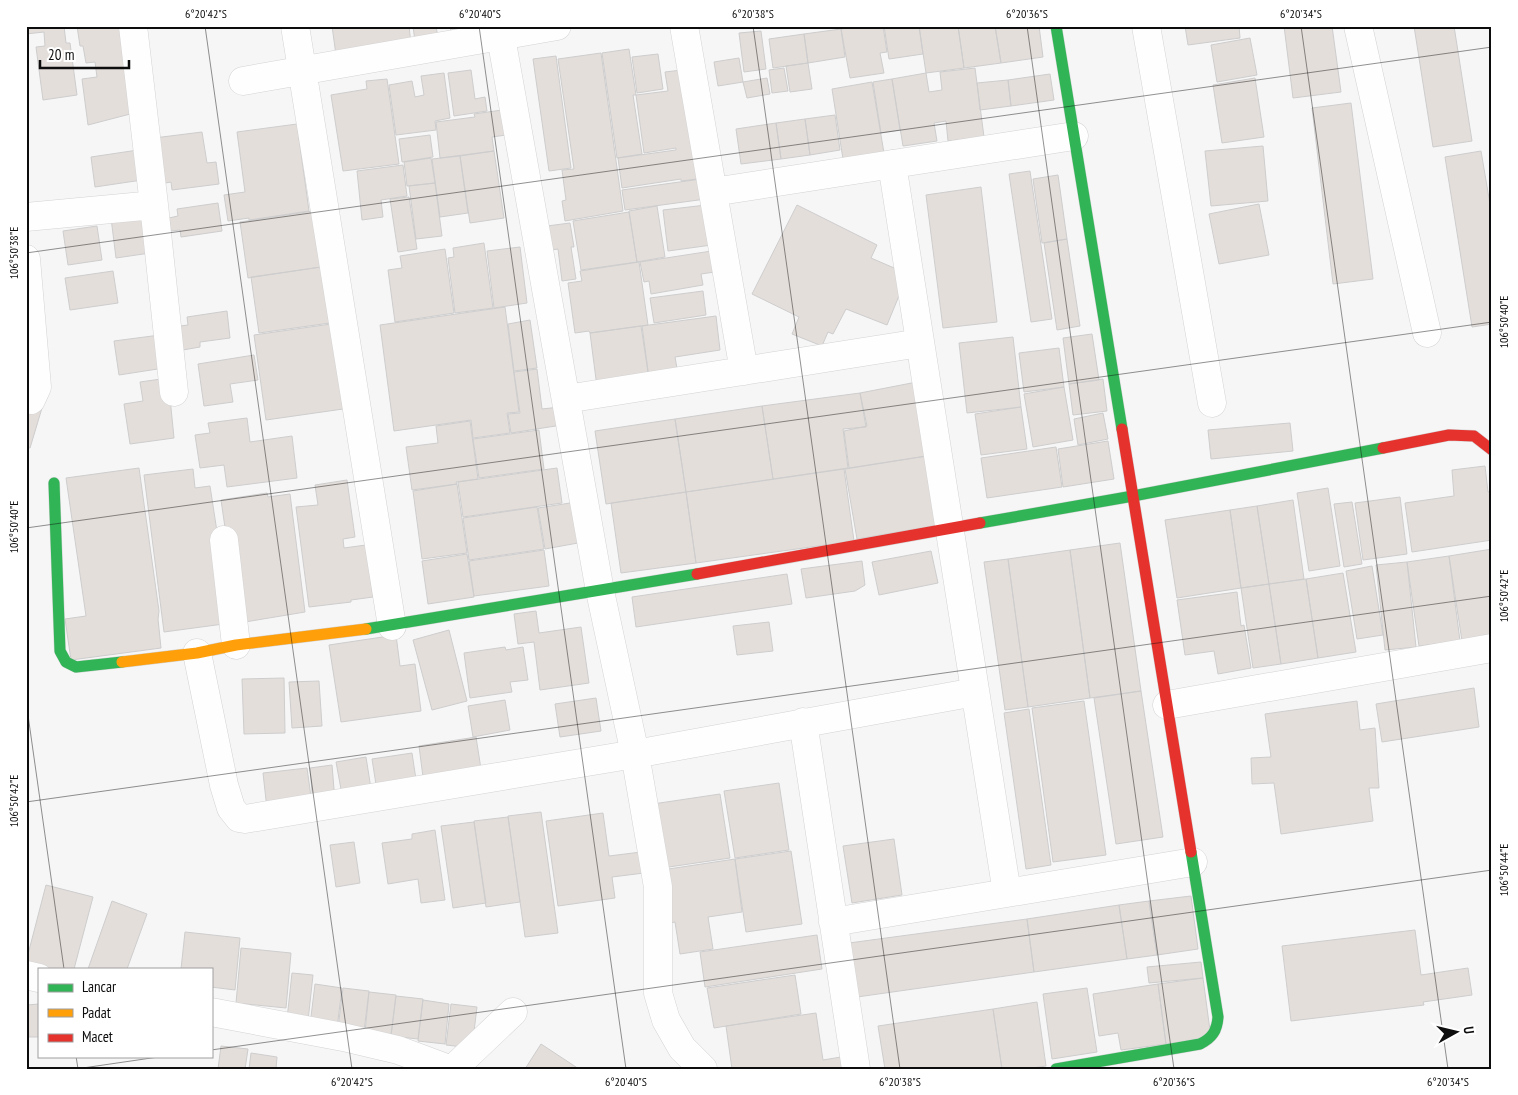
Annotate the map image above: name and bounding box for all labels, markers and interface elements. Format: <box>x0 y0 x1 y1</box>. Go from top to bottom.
text: 6°20'42"S <box>185 6 227 21</box>
text: 6°20'40"S <box>459 6 501 21</box>
text: 6°20'38"S <box>732 6 774 21</box>
text: 6°20'36"S <box>1006 6 1048 21</box>
text: 6°20'34"S <box>1280 6 1322 21</box>
scale bar <box>40 38 129 70</box>
text: 20 m <box>48 45 74 64</box>
text: 106°50'38"E <box>6 227 21 279</box>
text: 106°50'40"E <box>1496 296 1511 348</box>
text: 106°50'40"E <box>6 501 21 553</box>
text: 106°50'42"E <box>1496 570 1511 622</box>
text: 106°50'42"E <box>6 775 21 827</box>
text: 106°50'44"E <box>1496 844 1511 896</box>
legend <box>38 968 212 1058</box>
text: Lancar <box>82 977 117 996</box>
text: Padat <box>82 1003 111 1022</box>
north arrow <box>1430 1008 1480 1058</box>
text: U <box>1459 1025 1478 1035</box>
text: Macet <box>82 1027 113 1046</box>
text: 6°20'42"S <box>331 1074 373 1089</box>
text: 6°20'40"S <box>605 1074 647 1089</box>
text: 6°20'38"S <box>879 1074 921 1089</box>
text: 6°20'36"S <box>1153 1074 1195 1089</box>
text: 6°20'34"S <box>1427 1074 1469 1089</box>

